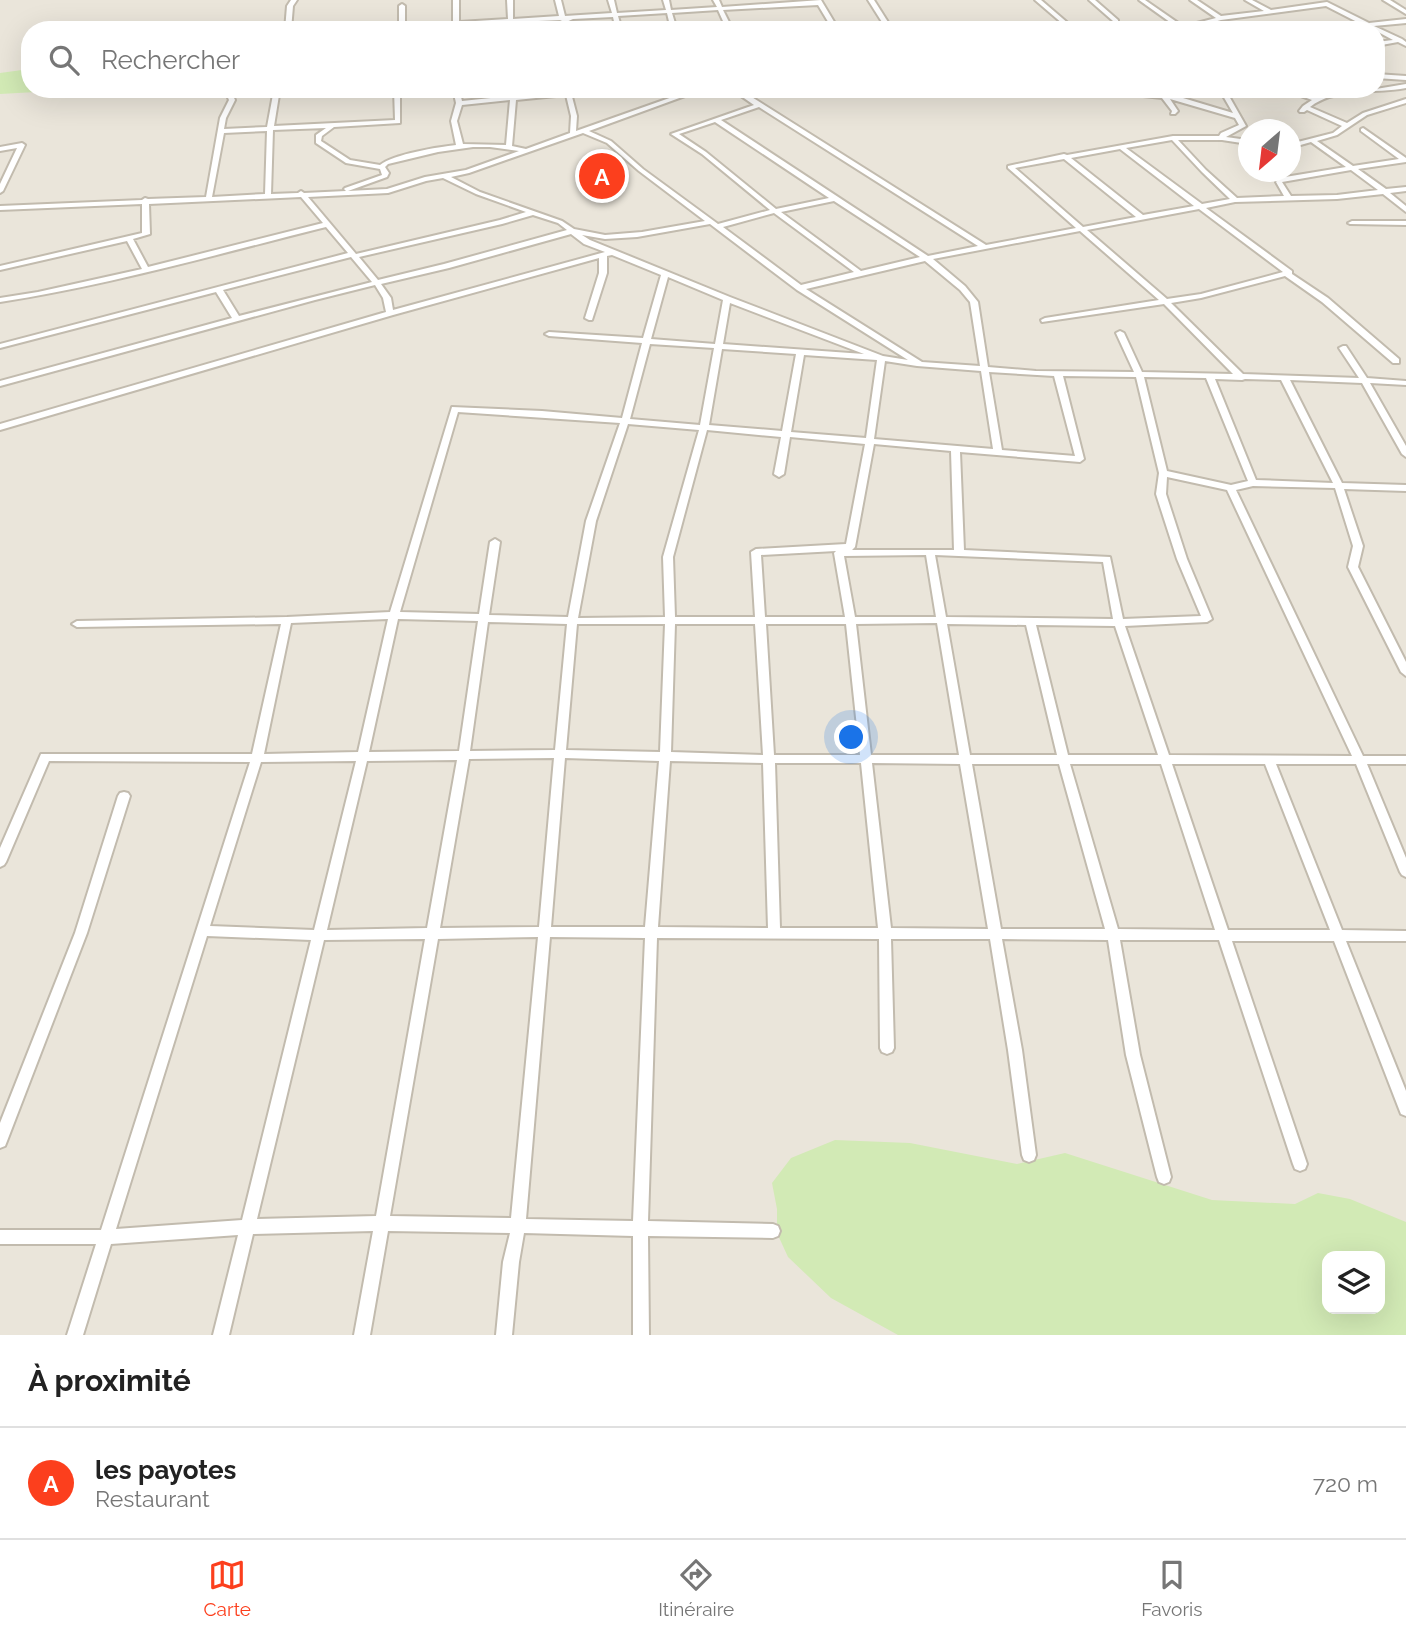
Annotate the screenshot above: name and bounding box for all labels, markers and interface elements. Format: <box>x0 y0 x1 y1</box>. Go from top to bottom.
search box <box>21 21 1385 98</box>
icon: search <box>45 41 83 79</box>
text: Rechercher <box>101 45 240 75</box>
north arrow <box>1238 119 1301 182</box>
pin: A <box>579 150 625 202</box>
your location <box>834 720 868 754</box>
map controls <box>1322 1251 1385 1314</box>
button: layers <box>1322 1251 1385 1314</box>
text: À proximité <box>28 1363 191 1398</box>
text: les payotes <box>95 1455 236 1485</box>
text: A <box>43 1470 59 1497</box>
text: 720 m <box>1313 1470 1378 1497</box>
text: Restaurant <box>95 1485 210 1512</box>
tab: Carte <box>204 1556 251 1620</box>
tab: Itinéraire <box>658 1556 734 1620</box>
tab: Favoris <box>1141 1556 1202 1620</box>

